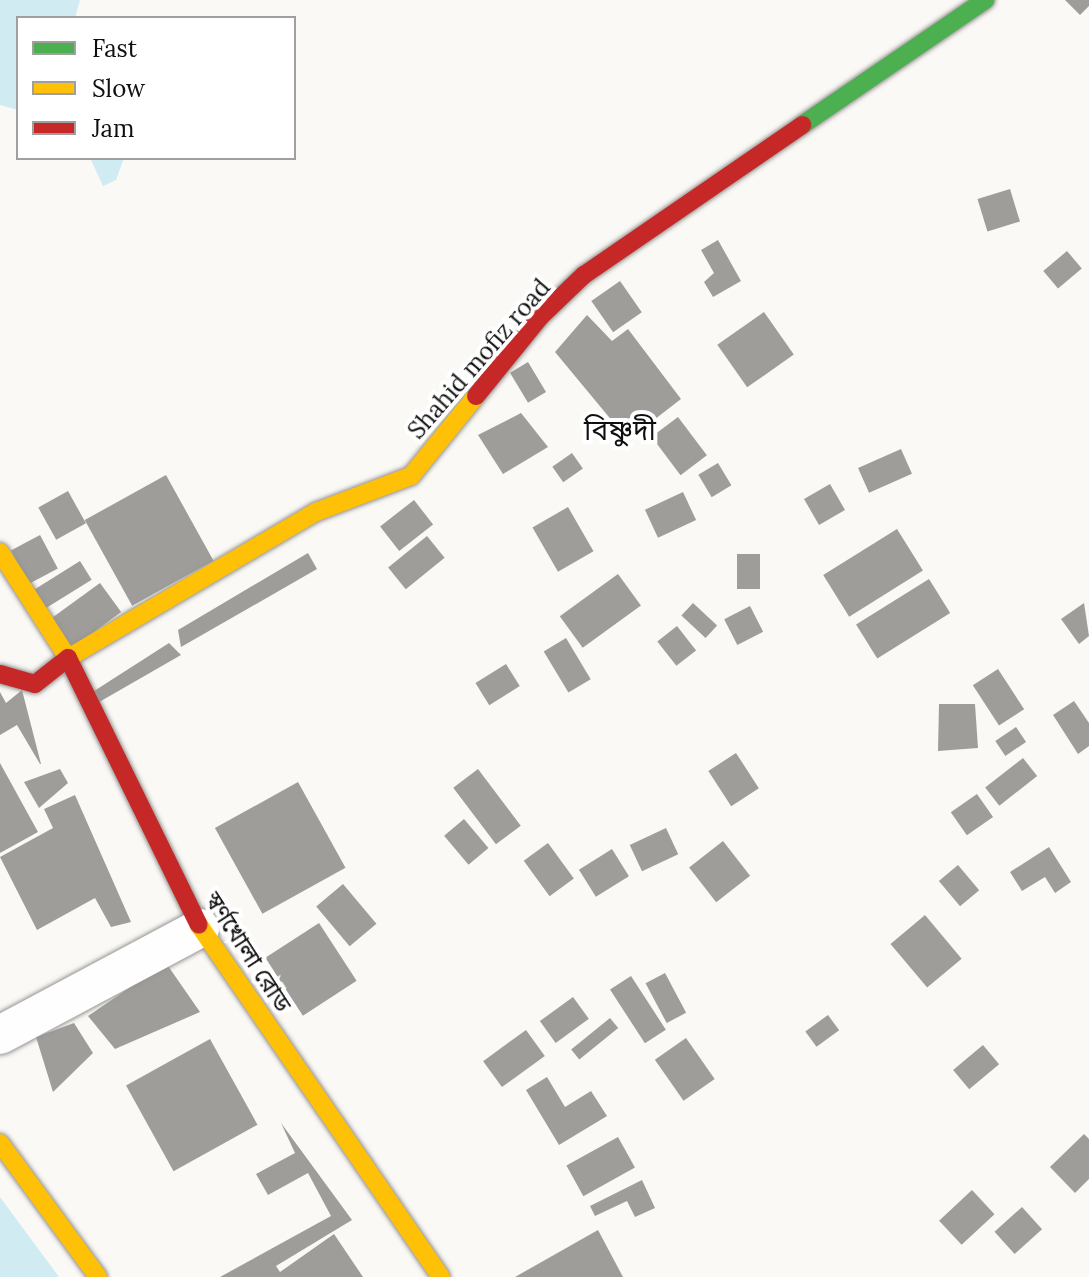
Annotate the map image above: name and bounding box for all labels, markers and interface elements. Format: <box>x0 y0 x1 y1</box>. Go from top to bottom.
legend <box>16 16 296 160</box>
text: Fast <box>92 33 137 64</box>
text: Slow <box>92 73 145 104</box>
text: Jam <box>92 113 134 144</box>
street label: Shahid mofiz road <box>402 273 556 445</box>
district label: বিষ্ণুদী <box>584 413 656 447</box>
street label: স্বর্ণখোলা রোড <box>199 887 297 1017</box>

